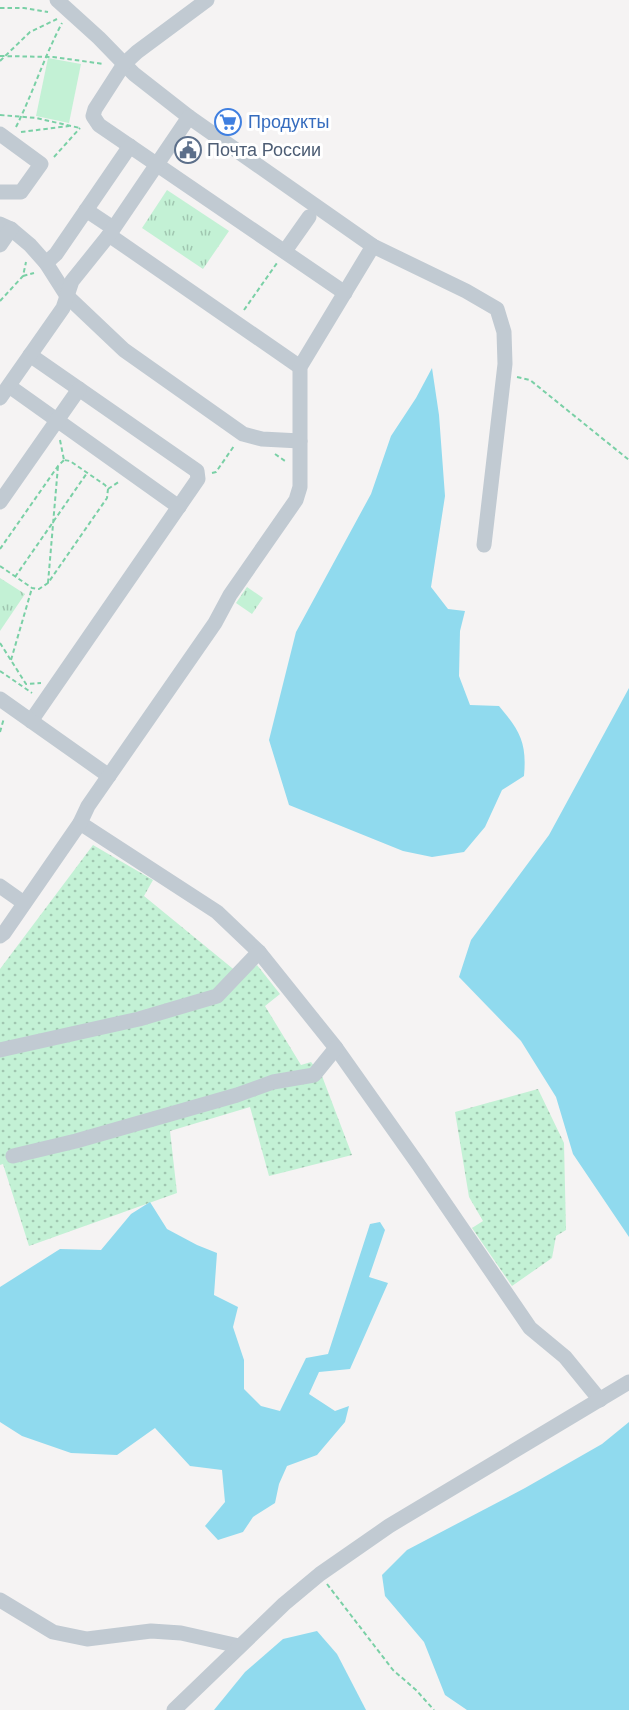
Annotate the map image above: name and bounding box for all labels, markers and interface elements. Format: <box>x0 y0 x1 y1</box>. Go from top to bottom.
supermarket icon: Продукты <box>213 107 243 137</box>
place label: Продукты <box>248 110 329 134</box>
public building icon: Почта России <box>173 135 203 165</box>
place label: Почта России <box>207 138 321 162</box>

